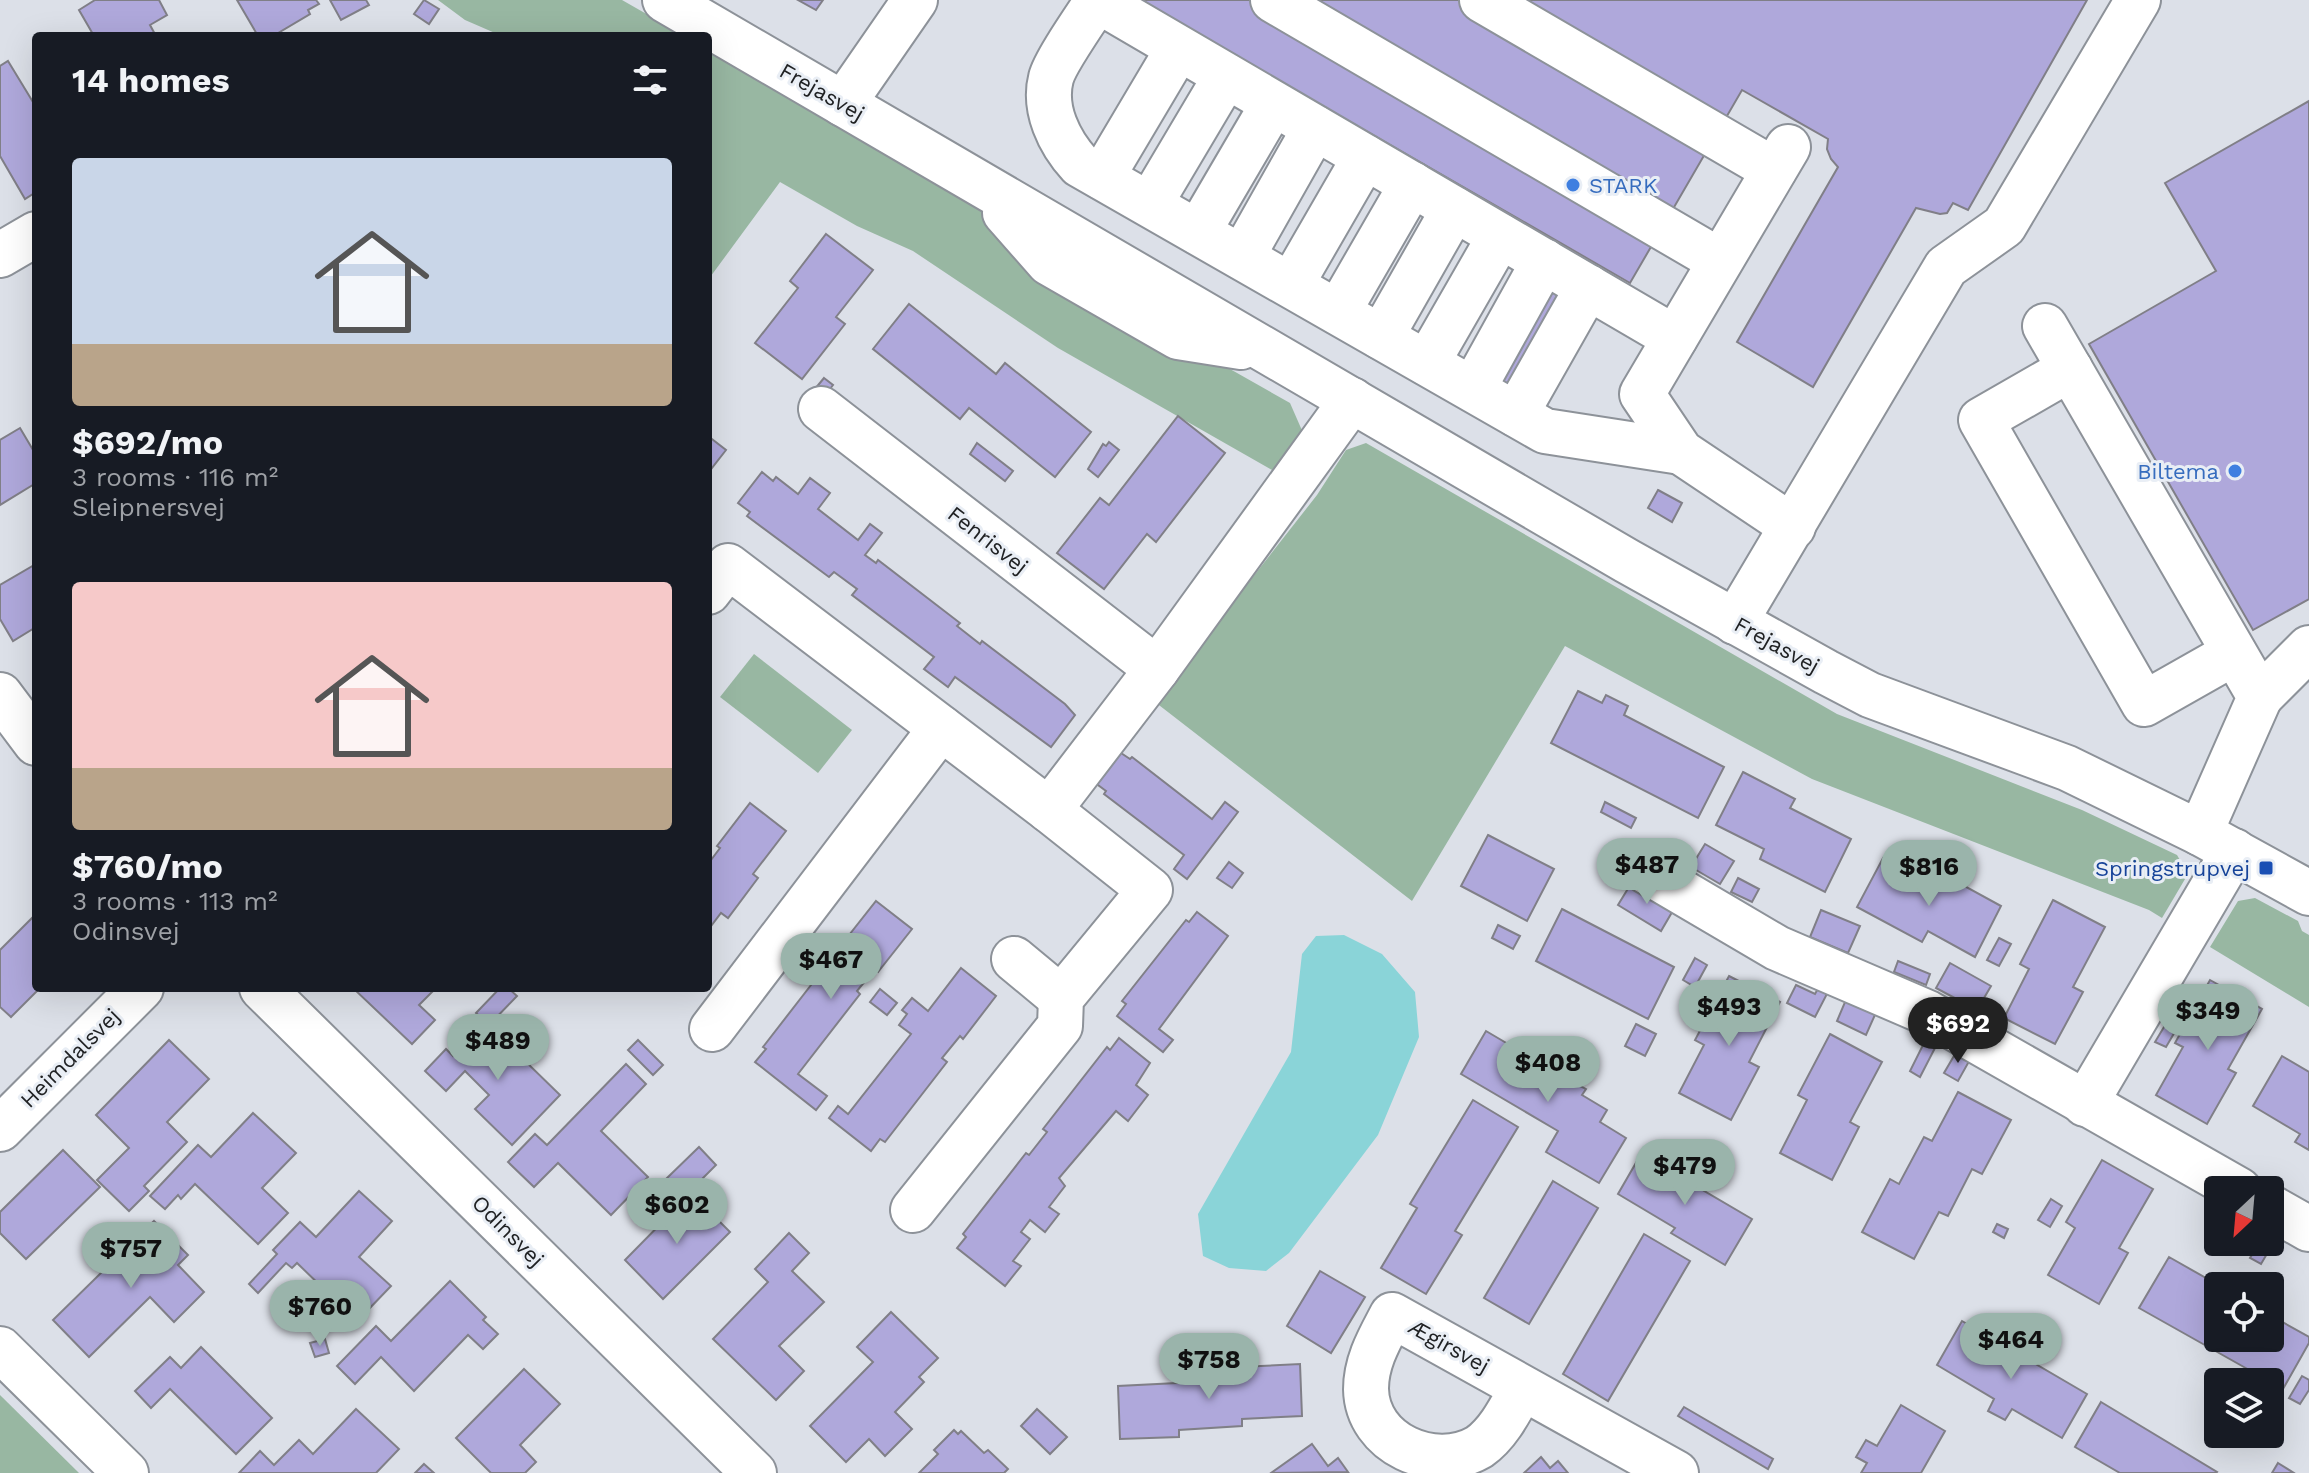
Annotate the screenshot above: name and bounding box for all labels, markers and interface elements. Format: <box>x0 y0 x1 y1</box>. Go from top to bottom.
icon: filters <box>628 58 672 102</box>
street label: Frejasvej <box>775 58 869 126</box>
text: 14 homes <box>72 60 230 100</box>
place label: STARK <box>1589 173 1657 198</box>
marker: STARK <box>1564 176 1582 194</box>
icon: home <box>300 210 444 354</box>
text: $692/mo <box>72 422 223 462</box>
place label: Biltema <box>2137 459 2219 484</box>
text: 3 rooms · 116 m² <box>72 462 278 492</box>
marker: Biltema <box>2226 462 2244 480</box>
text: Sleipnersvej <box>72 492 225 522</box>
street label: Fenrisvej <box>943 501 1033 579</box>
street label: Frejasvej <box>1730 611 1824 679</box>
icon: home <box>300 634 444 778</box>
pin: $487 <box>1600 838 1694 906</box>
pin: $816 <box>1882 840 1976 908</box>
text: $760/mo <box>72 846 223 886</box>
text: $487 <box>1615 849 1679 879</box>
text: $816 <box>1899 851 1959 881</box>
place label: Springstrupvej <box>2095 856 2250 881</box>
marker: Springstrupvej <box>2257 859 2275 877</box>
text: 3 rooms · 113 m² <box>72 886 278 916</box>
text: Odinsvej <box>72 916 180 946</box>
pin: $467 <box>784 933 878 1001</box>
text: $467 <box>799 944 863 974</box>
pin: $493 <box>1682 980 1776 1048</box>
pin: $349 <box>2161 984 2255 1052</box>
text: $493 <box>1697 991 1761 1021</box>
text: $349 <box>2176 995 2240 1025</box>
pin: $692 <box>1911 997 2005 1065</box>
street label: Heimdalsvej <box>15 1003 125 1113</box>
text: $692 <box>1926 1008 1990 1038</box>
pin: $489 <box>451 1014 545 1082</box>
text: $489 <box>465 1025 531 1055</box>
pin: $408 <box>1501 1036 1595 1104</box>
text: $408 <box>1515 1047 1581 1077</box>
pin: $479 <box>1638 1139 1732 1207</box>
text: $479 <box>1653 1150 1717 1180</box>
north arrow <box>2204 1176 2284 1256</box>
map controls <box>2204 1176 2284 1448</box>
pin: $602 <box>630 1178 724 1246</box>
text: $602 <box>645 1189 709 1219</box>
street label: Odinsvej <box>467 1190 549 1272</box>
pin: $757 <box>84 1222 178 1290</box>
text: $757 <box>100 1233 162 1263</box>
button: locate <box>2204 1272 2284 1352</box>
pin: $760 <box>273 1280 367 1348</box>
text: $760 <box>288 1291 352 1321</box>
pin: $464 <box>1964 1313 2058 1381</box>
street label: Ægirsvej <box>1404 1314 1494 1378</box>
text: $464 <box>1978 1324 2044 1354</box>
pin: $758 <box>1162 1333 1256 1401</box>
text: $758 <box>1177 1344 1241 1374</box>
button: layers <box>2204 1368 2284 1448</box>

